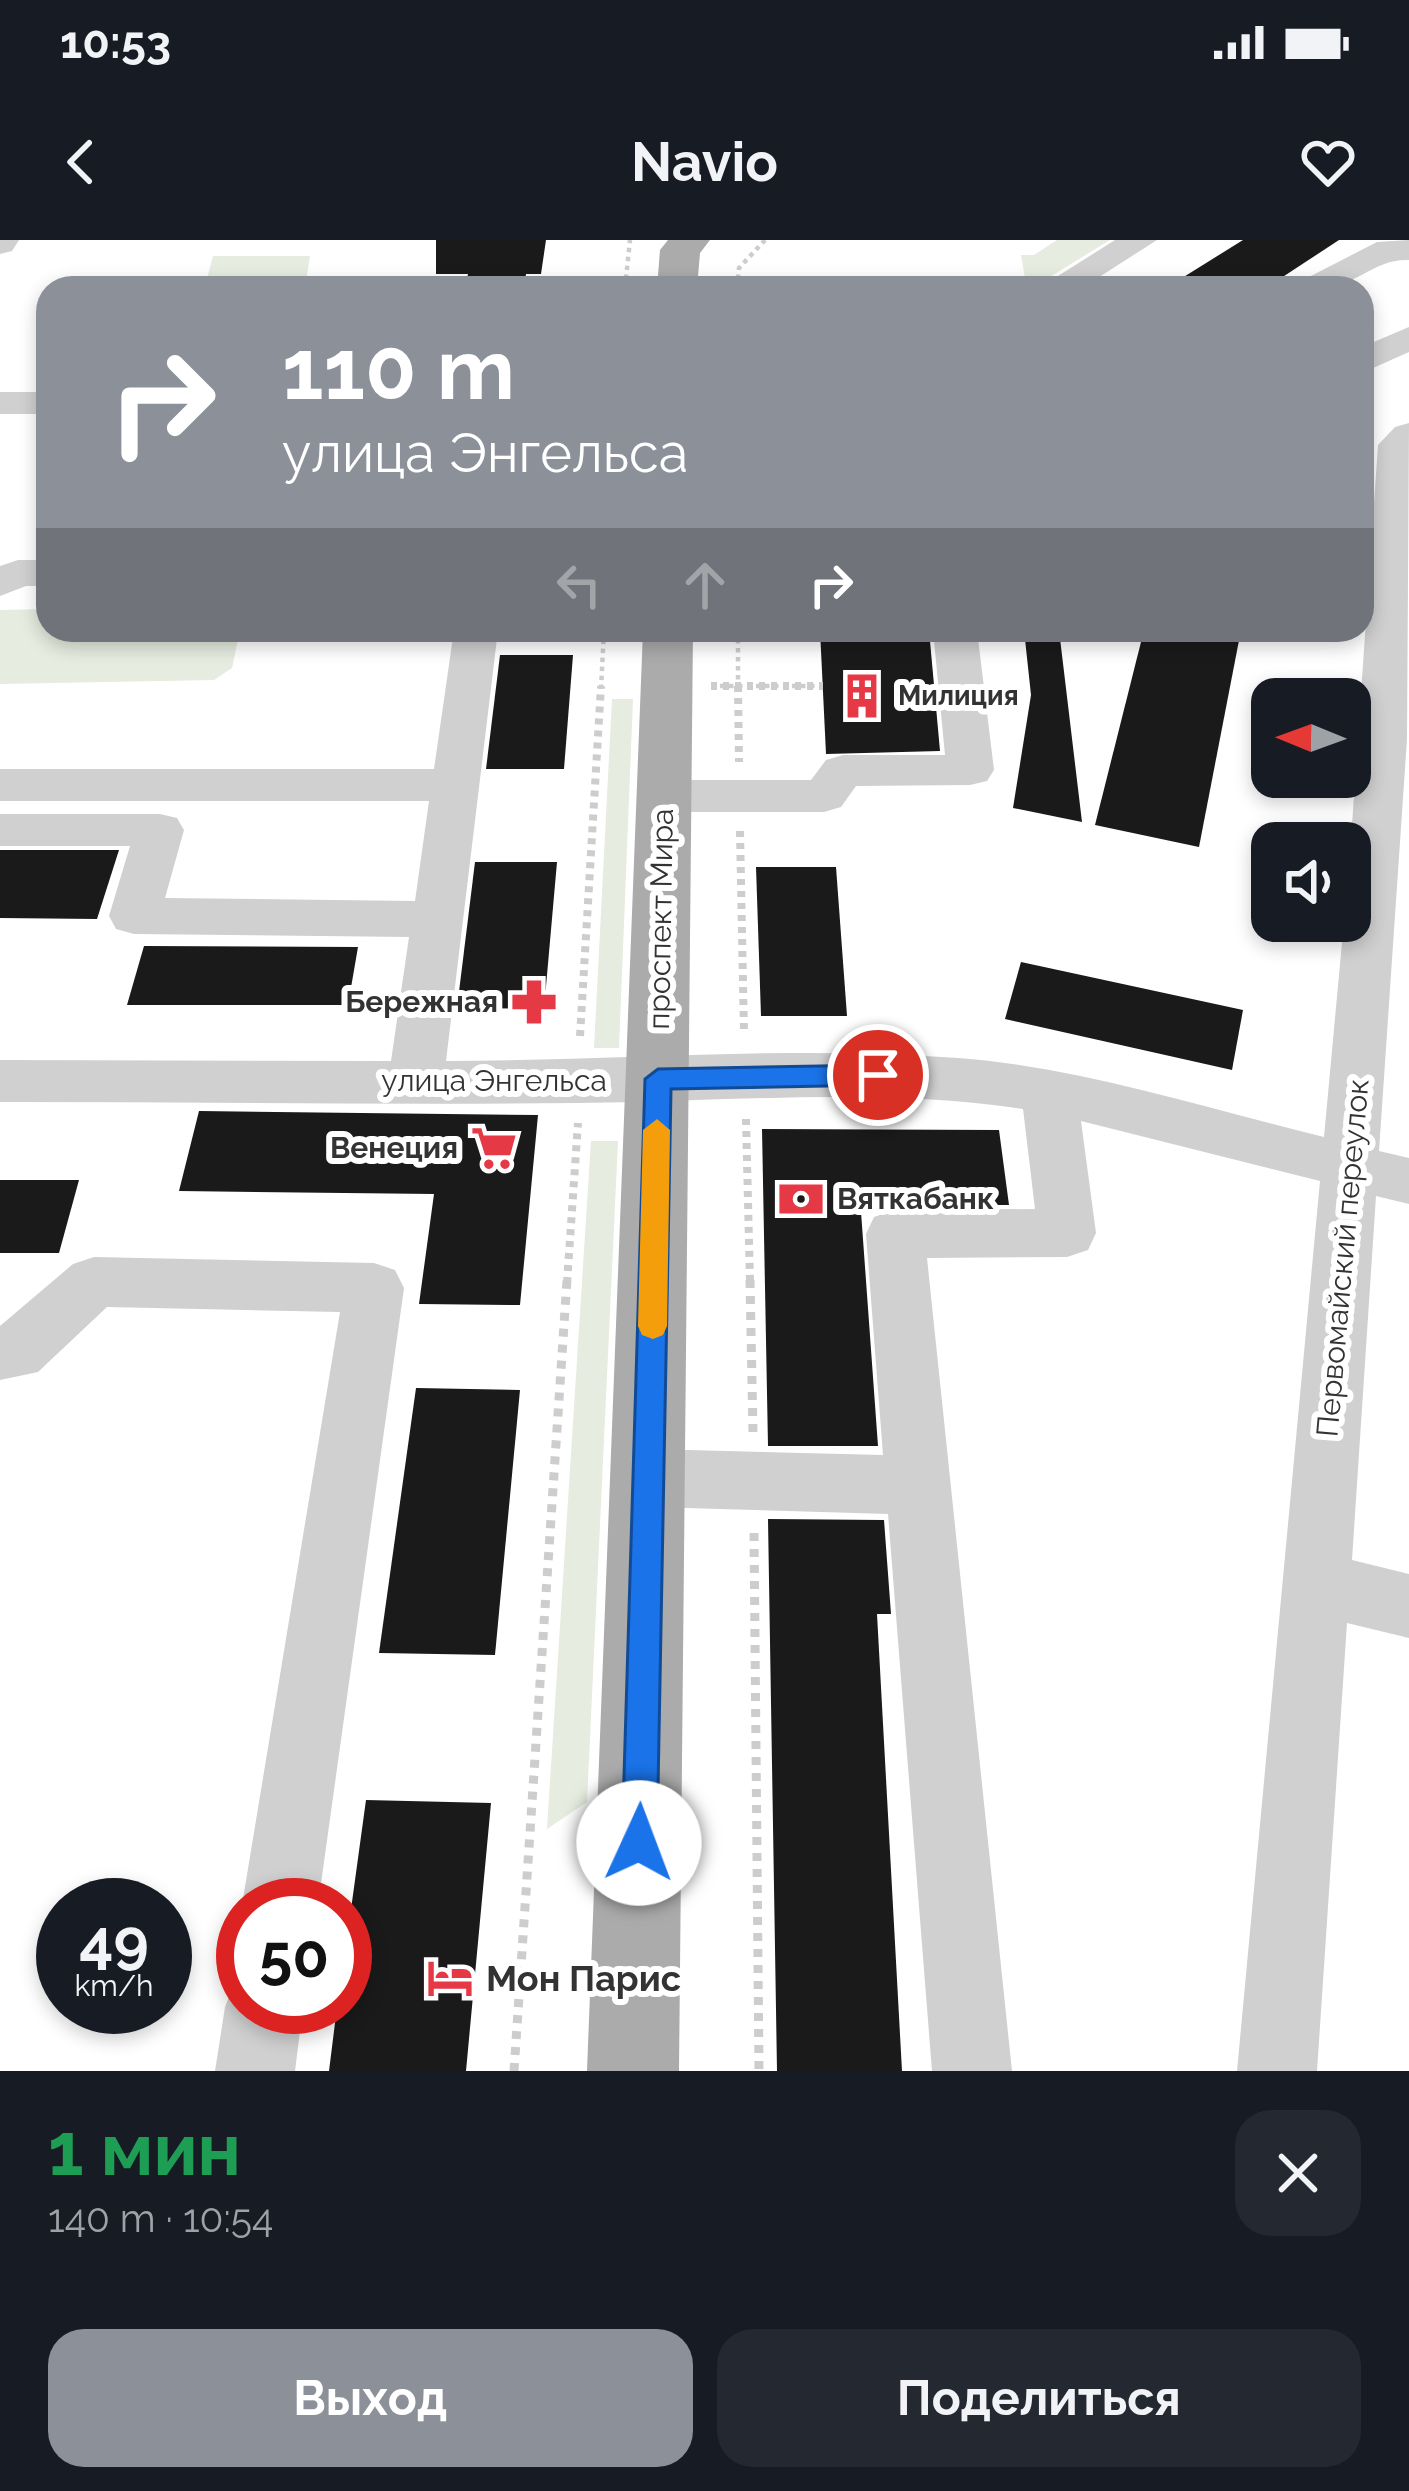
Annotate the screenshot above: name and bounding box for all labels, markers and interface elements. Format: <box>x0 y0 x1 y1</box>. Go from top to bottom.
text: 10:53 <box>60 16 171 69</box>
icon: back <box>48 129 114 195</box>
icon: heart <box>1295 129 1361 195</box>
text: Navio <box>631 130 778 194</box>
text: 110 m <box>282 320 515 419</box>
icon: right <box>84 324 240 480</box>
text: улица Энгельса <box>282 421 688 485</box>
icon: left <box>546 552 612 618</box>
icon: ahead <box>672 552 738 618</box>
icon: right <box>798 552 864 618</box>
building icon: Милиция <box>837 671 887 721</box>
north arrow <box>1251 678 1371 798</box>
map controls <box>1251 678 1371 942</box>
place label: Милиция <box>898 680 1019 711</box>
street label: проспект Мира <box>641 808 680 1030</box>
button: sound <box>1251 822 1371 942</box>
pharmacy icon: Бережная <box>509 977 559 1027</box>
place label: Бережная <box>345 984 498 1019</box>
pin <box>827 1024 929 1126</box>
icon: arrive <box>845 1042 911 1108</box>
street label: улица Энгельса <box>381 1063 607 1098</box>
street label: Первомайский переулок <box>1309 1078 1376 1438</box>
supermarket icon: Венеция <box>469 1123 519 1173</box>
place label: Венеция <box>330 1130 458 1165</box>
bank icon: Вяткабанк <box>776 1174 826 1224</box>
place label: Вяткабанк <box>837 1181 994 1216</box>
position arrow <box>576 1780 702 1906</box>
speed limit sign: 50 <box>216 1878 372 2034</box>
text: 49 <box>79 1906 149 1976</box>
hotel icon: Мон Парис <box>425 1953 475 2003</box>
place label: Мон Парис <box>486 1957 681 1999</box>
text: km/h <box>74 1968 154 2003</box>
text: 1 мин <box>48 2107 241 2192</box>
button: close <box>1235 2110 1361 2236</box>
text: 140 m · 10:54 <box>48 2195 273 2241</box>
button: Выход <box>48 2329 693 2467</box>
button: Поделиться <box>717 2329 1361 2467</box>

